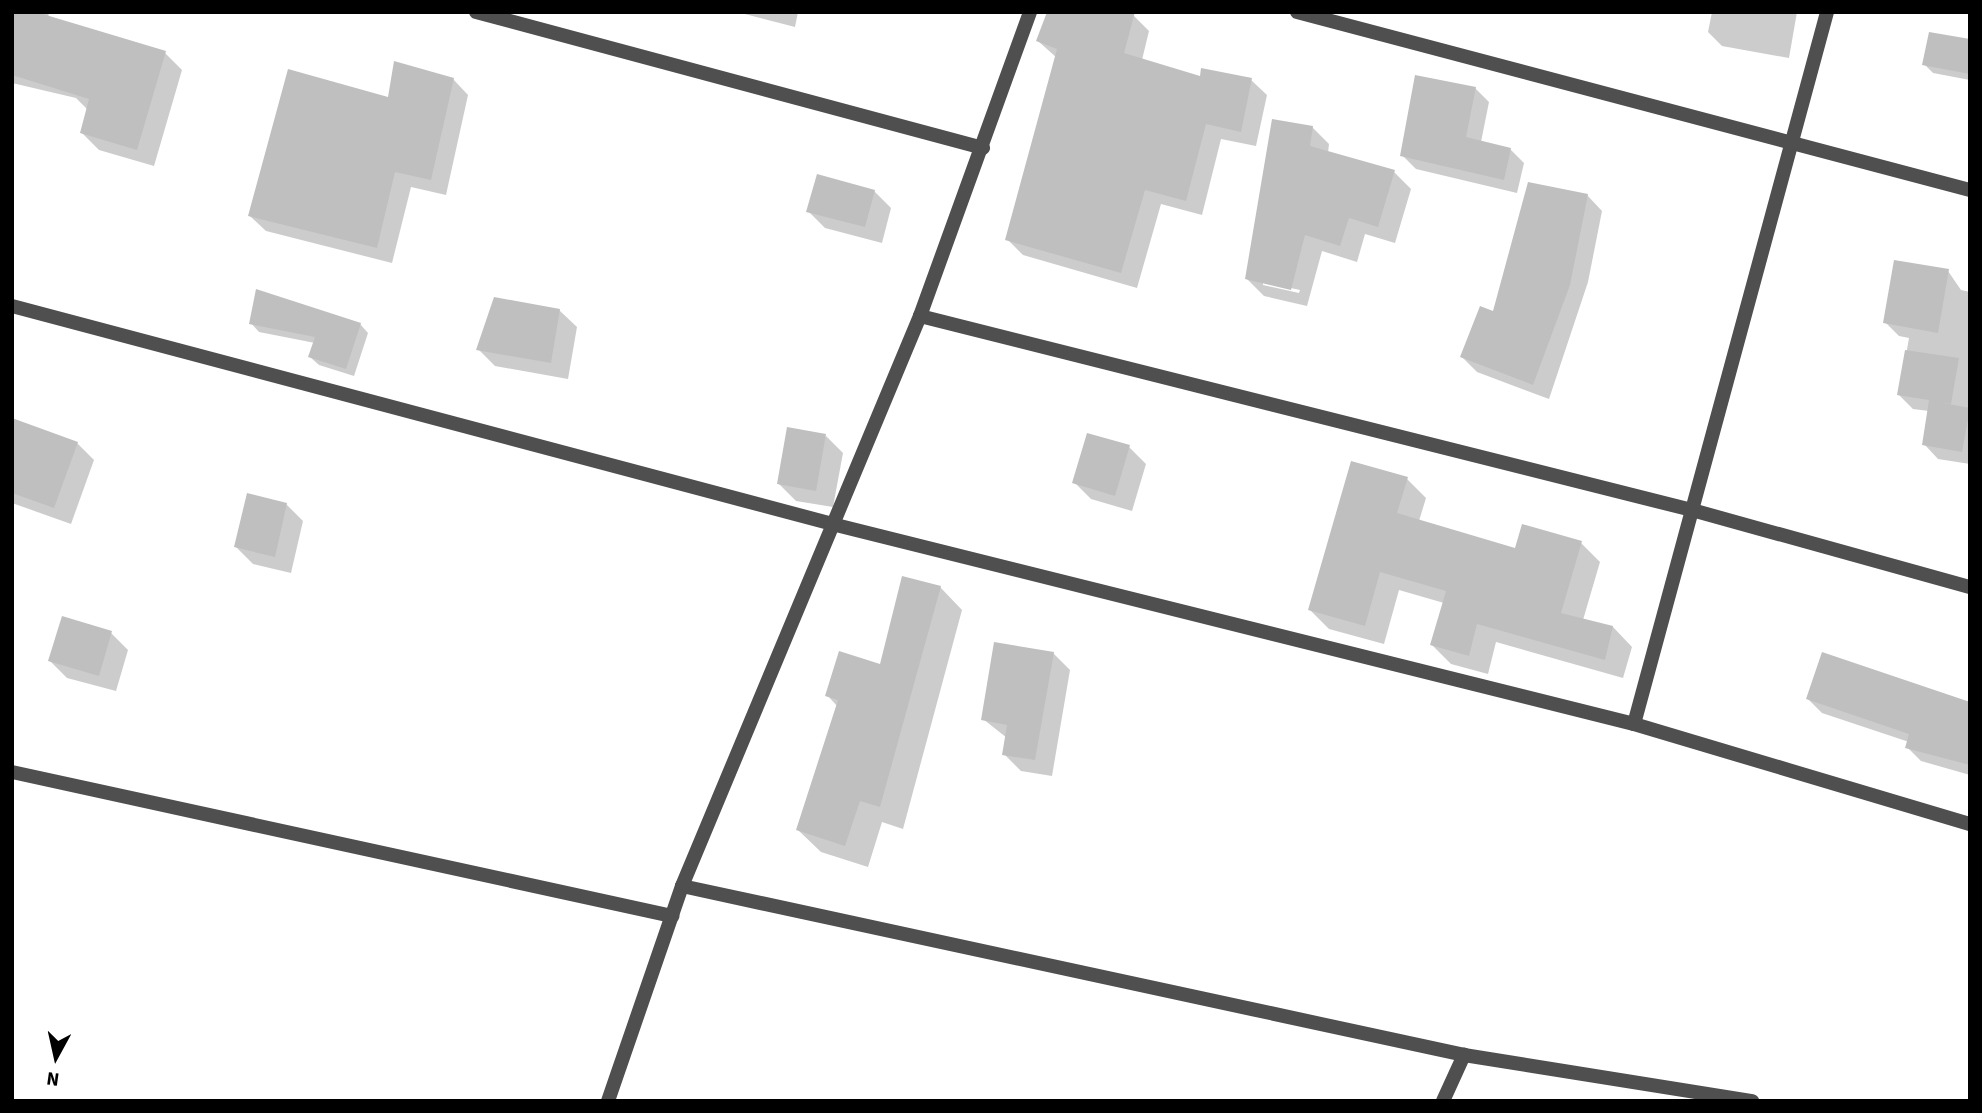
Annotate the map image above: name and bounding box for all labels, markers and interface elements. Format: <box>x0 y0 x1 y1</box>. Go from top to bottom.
north arrow <box>21 1022 91 1092</box>
text: N <box>45 1064 61 1093</box>

